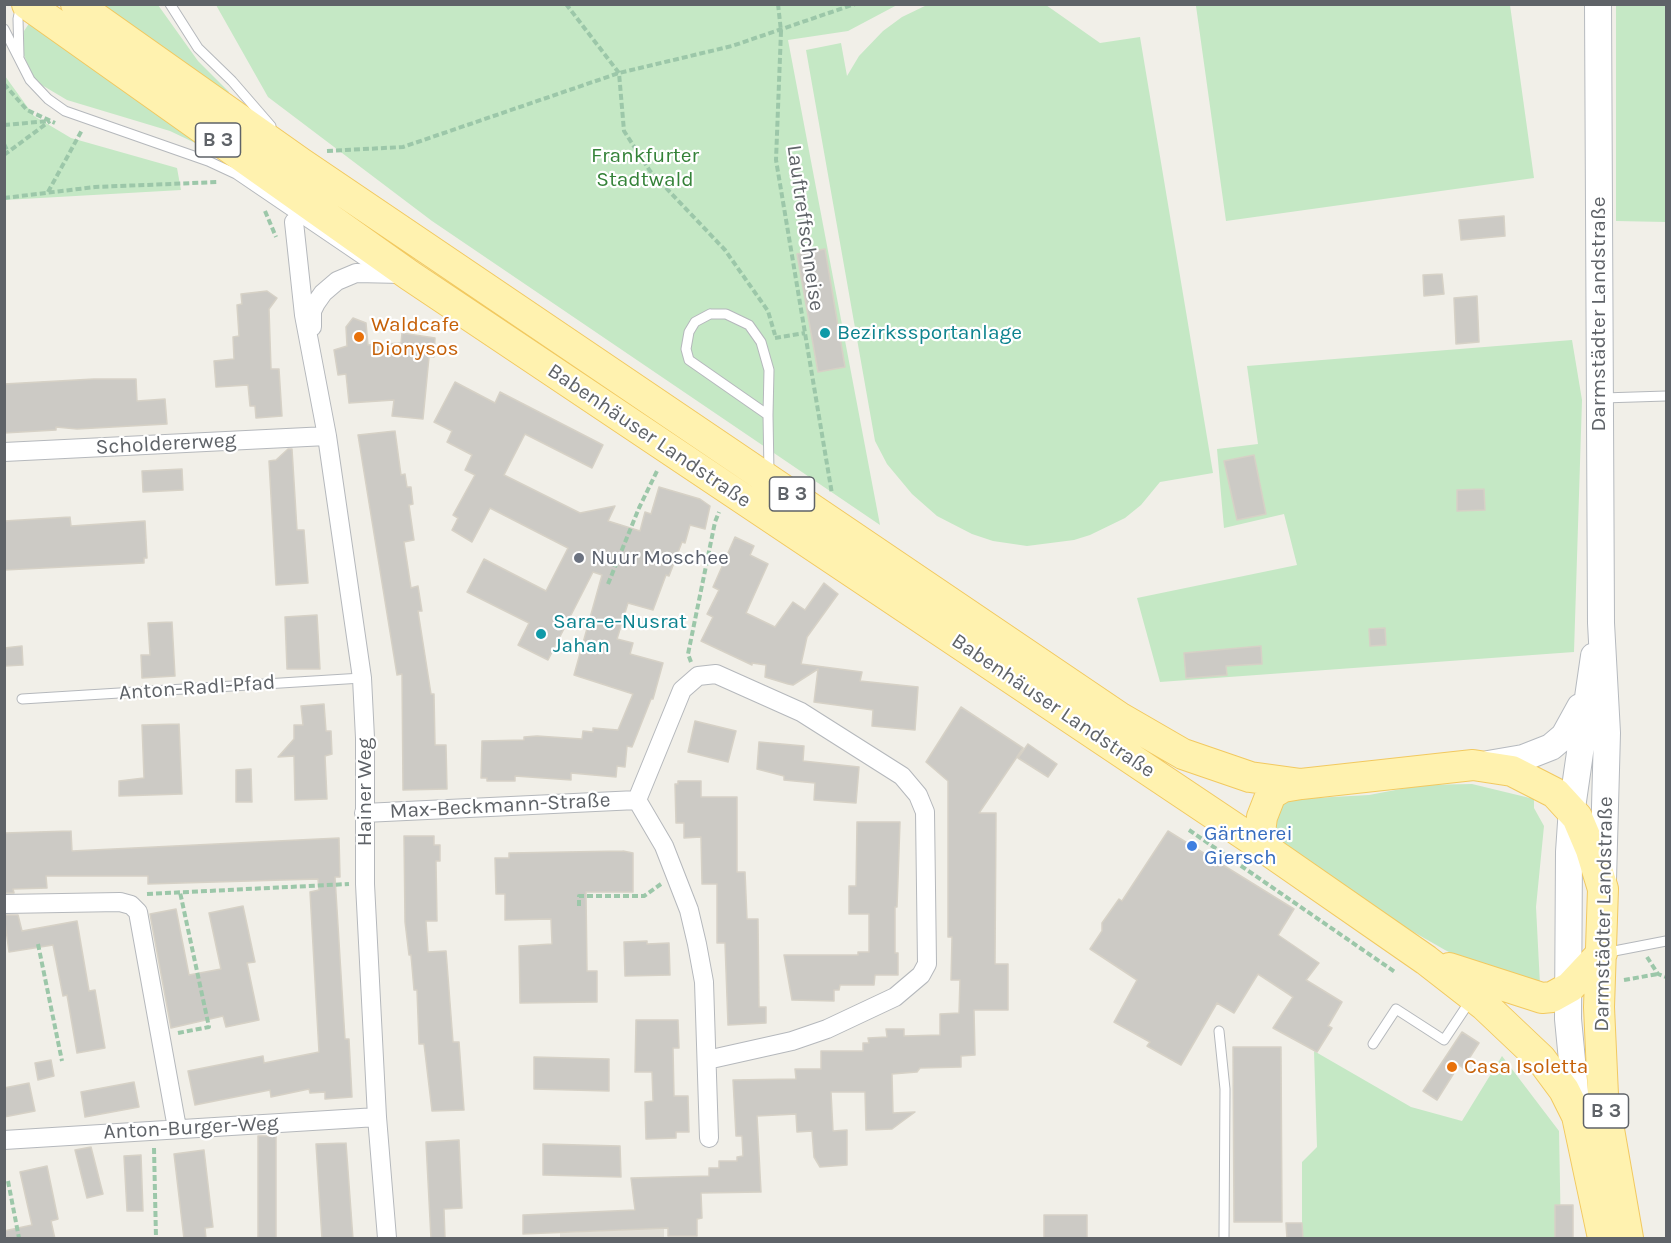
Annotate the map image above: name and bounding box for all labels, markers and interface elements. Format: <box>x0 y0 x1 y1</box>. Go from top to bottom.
road number: B 3 <box>196 123 240 157</box>
park label: Frankfurter Stadtwald <box>591 143 699 193</box>
street label: Lauftreffschneise <box>781 143 829 313</box>
street label: Darmstädter Landstraße <box>1586 196 1612 432</box>
place label: Waldcafe Dionysos <box>371 312 459 362</box>
place label: Bezirkssportanlage <box>837 320 1022 346</box>
marker: Bezirkssportanlage <box>818 326 832 340</box>
marker: Waldcafe Dionysos <box>352 330 366 344</box>
street label: Babenhäuser Landstraße <box>542 358 756 514</box>
street label: Scholdererweg <box>95 428 237 460</box>
road number: B 3 <box>770 477 814 511</box>
place label: Nuur Moschee <box>591 545 729 571</box>
marker: Nuur Moschee <box>572 551 586 565</box>
place label: Sara-e-Nusrat Jahan <box>553 609 687 659</box>
marker: Sara-e-Nusrat Jahan <box>534 627 548 641</box>
street label: Babenhäuser Landstraße <box>946 628 1160 784</box>
street label: Anton-Radl-Pfad <box>118 670 276 706</box>
street label: Hainer Weg <box>352 738 378 846</box>
street label: Max-Beckmann-Straße <box>389 788 611 824</box>
street label: Darmstädter Landstraße <box>1589 796 1619 1032</box>
place label: Gärtnerei Giersch <box>1204 821 1293 871</box>
marker: Gärtnerei Giersch <box>1185 839 1199 853</box>
place label: Casa Isoletta <box>1464 1054 1588 1080</box>
marker: Casa Isoletta <box>1445 1060 1459 1074</box>
road number: B 3 <box>1584 1094 1628 1128</box>
street label: Anton-Burger-Weg <box>103 1111 279 1145</box>

